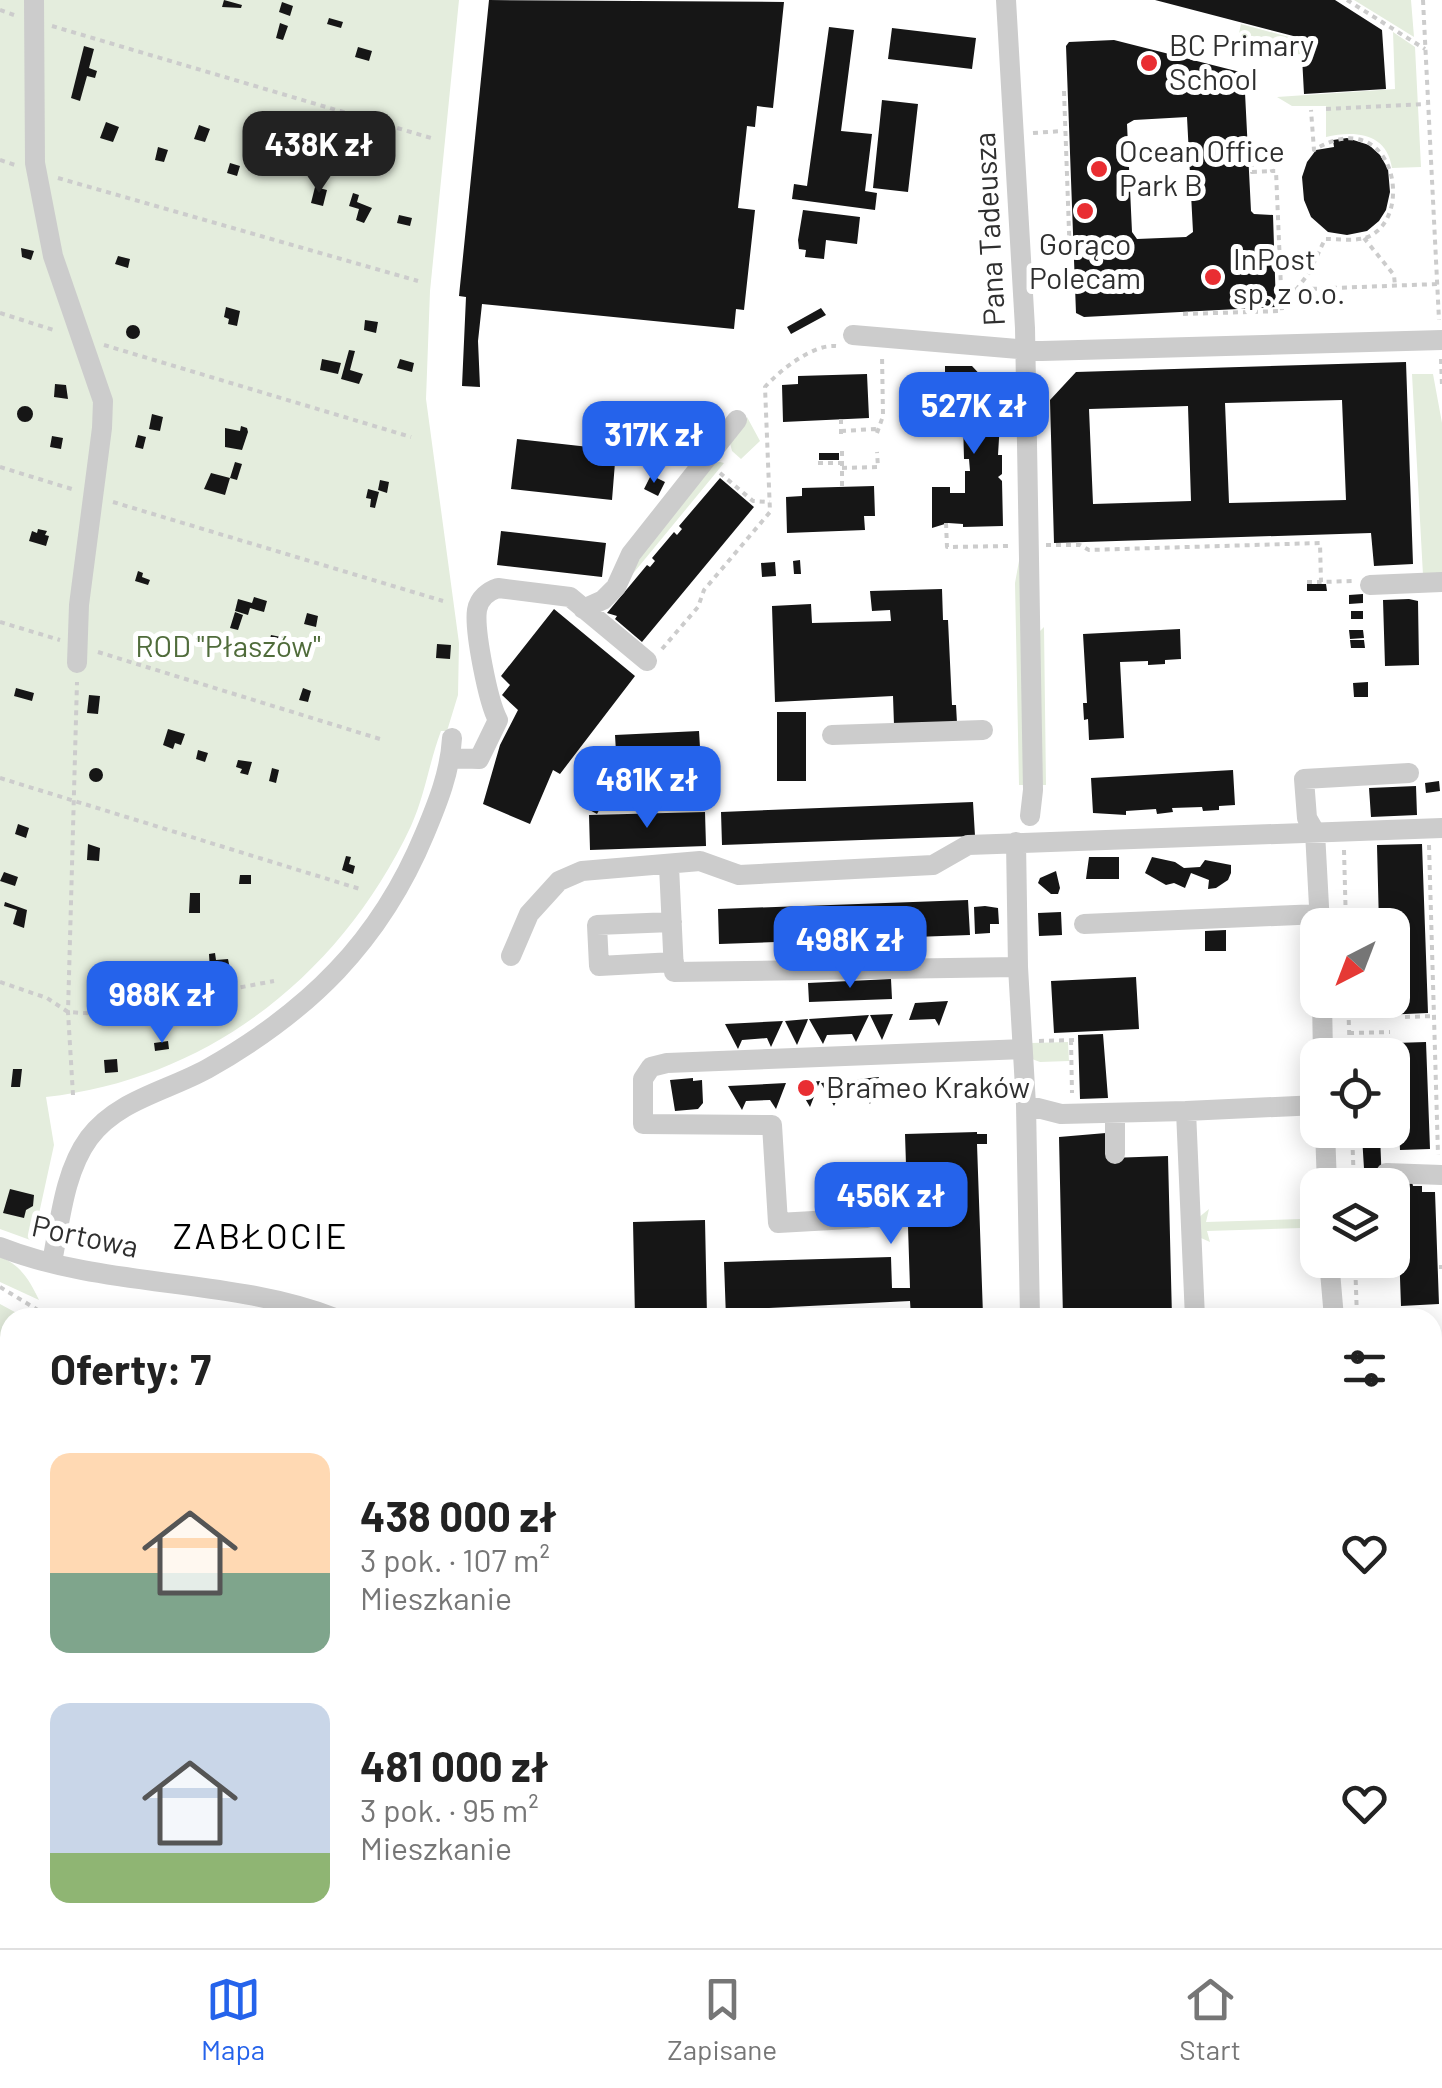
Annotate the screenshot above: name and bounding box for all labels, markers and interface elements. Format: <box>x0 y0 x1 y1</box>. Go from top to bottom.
place label: BC Primary School <box>1169 26 1314 96</box>
marker: BC Primary School <box>1138 52 1160 74</box>
pin: 438K zł <box>227 111 411 196</box>
text: 438K zł <box>264 124 374 162</box>
street label: Pana Tadeusza <box>965 131 1011 327</box>
place label: Ocean Office Park B <box>1119 132 1285 202</box>
marker: Ocean Office Park B <box>1088 158 1110 180</box>
marker: Gorąco Polecam <box>1074 200 1096 222</box>
place label: Gorąco Polecam <box>1029 225 1141 295</box>
place label: InPost sp. z o.o. <box>1233 240 1345 310</box>
marker: InPost sp. z o.o. <box>1202 266 1224 288</box>
pin: 527K zł <box>882 372 1066 457</box>
text: 527K zł <box>921 385 1027 423</box>
pin: 317K zł <box>562 401 746 486</box>
text: 317K zł <box>604 414 704 452</box>
park label: ROD "Płaszów" <box>135 627 321 663</box>
pin: 481K zł <box>555 746 739 831</box>
text: 481K zł <box>596 759 698 797</box>
pin: 498K zł <box>758 906 942 991</box>
north arrow <box>1300 908 1410 1018</box>
map controls <box>1300 908 1410 1278</box>
text: 498K zł <box>796 919 904 957</box>
pin: 988K zł <box>70 961 254 1046</box>
text: 988K zł <box>109 974 215 1012</box>
button: locate <box>1300 1038 1410 1148</box>
place label: Brameo Kraków <box>826 1068 1030 1104</box>
marker: Brameo Kraków <box>795 1077 817 1099</box>
pin: 456K zł <box>799 1162 983 1247</box>
button: layers <box>1300 1168 1410 1278</box>
text: 456K zł <box>837 1175 945 1213</box>
street label: Portowa <box>29 1206 142 1264</box>
district label: ZABŁOCIE <box>173 1214 349 1256</box>
icon: filters <box>1337 1341 1392 1396</box>
text: Oferty: 7 <box>50 1343 211 1393</box>
text: 438 000 zł <box>360 1490 557 1540</box>
icon: home <box>130 1493 250 1613</box>
icon: heart <box>1337 1526 1392 1581</box>
text: 3 pok. · 107 m² <box>360 1540 550 1578</box>
text: Mieszkanie <box>360 1578 512 1616</box>
text: 481 000 zł <box>360 1740 549 1790</box>
icon: home <box>130 1743 250 1863</box>
icon: heart <box>1337 1776 1392 1831</box>
text: 3 pok. · 95 m² <box>360 1790 539 1828</box>
text: Mieszkanie <box>360 1828 512 1866</box>
tab: Mapa <box>201 1972 265 2066</box>
tab: Zapisane <box>667 1972 777 2066</box>
tab: Start <box>1179 1972 1241 2066</box>

